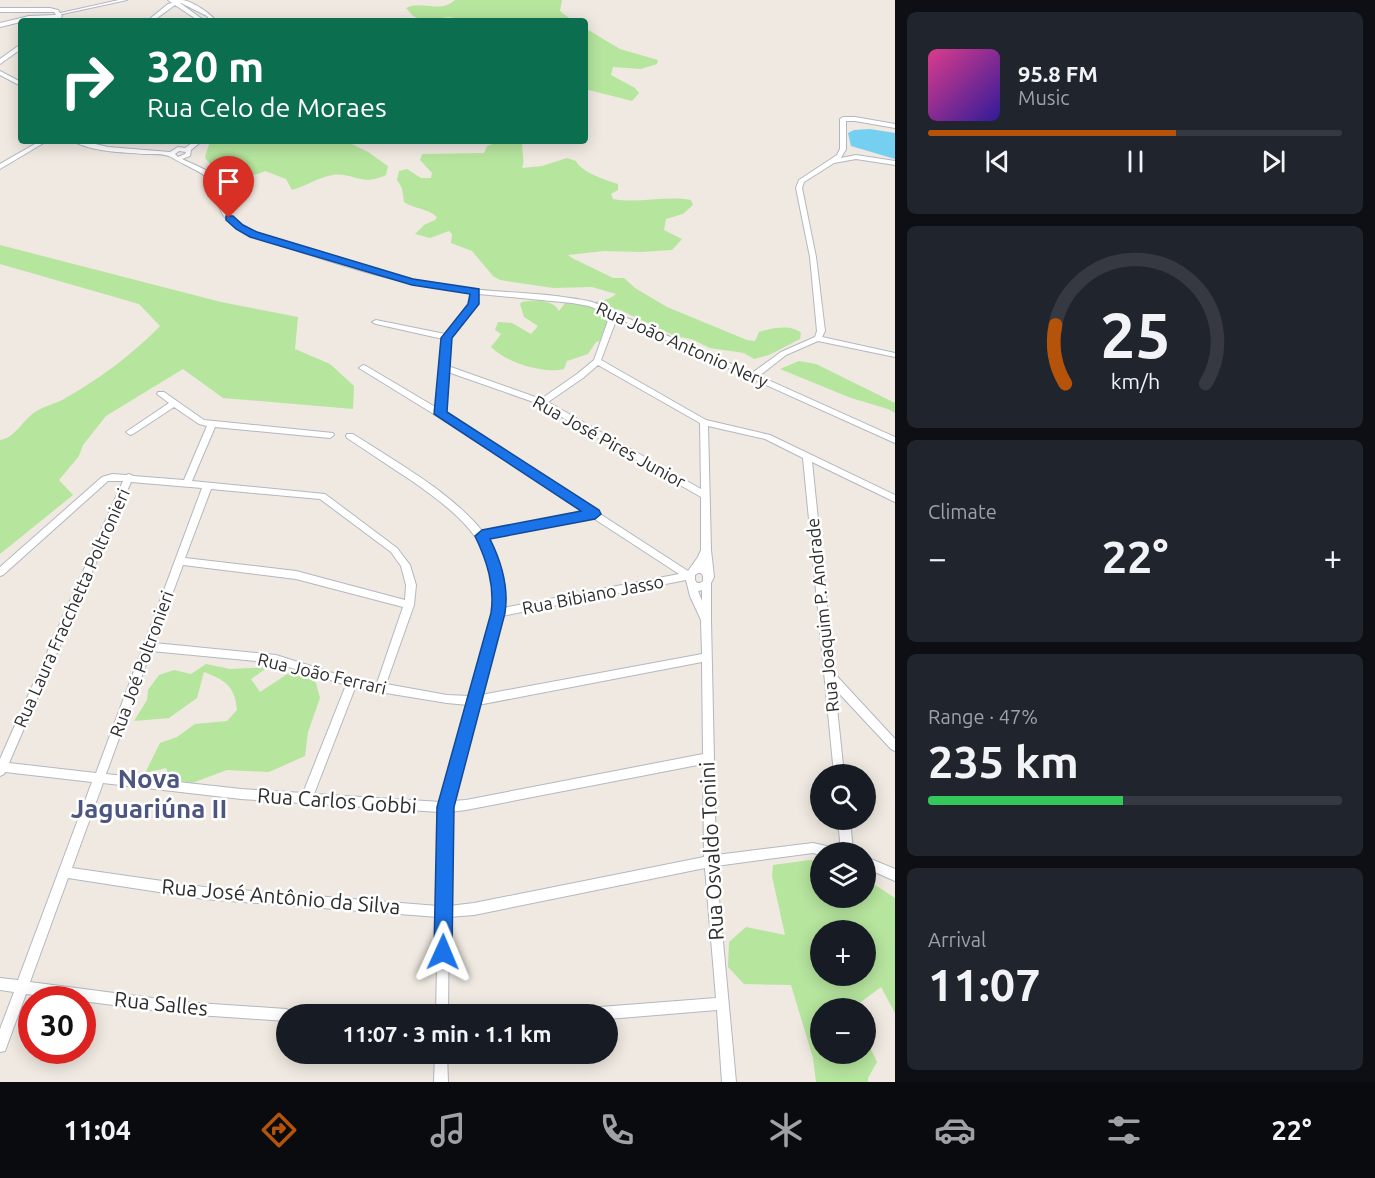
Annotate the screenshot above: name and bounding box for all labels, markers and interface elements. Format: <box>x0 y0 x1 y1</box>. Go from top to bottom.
icon: right <box>48 42 126 120</box>
text: 320 m <box>147 43 264 90</box>
text: 95.8 FM <box>1018 61 1098 86</box>
text: Music <box>1018 86 1070 109</box>
text: Rua Celo de Moraes <box>147 92 387 122</box>
icon: previous <box>981 145 1014 178</box>
icon: pause <box>1119 145 1152 178</box>
icon: next <box>1257 145 1290 178</box>
pin <box>203 156 254 218</box>
icon: arrive <box>212 165 245 198</box>
street label: Rua João Antonio Nery <box>594 297 772 391</box>
text: 25 <box>1100 300 1170 370</box>
text: km/h <box>1110 369 1160 393</box>
street label: Rua José Pires Junior <box>530 391 689 491</box>
street label: Rua Laura Fracchetta Poltronieri <box>9 485 133 730</box>
text: Climate <box>928 500 997 523</box>
street label: Rua Joaquim P. Andrade <box>802 517 842 713</box>
text: 22° <box>1102 531 1168 582</box>
text: − <box>928 539 947 576</box>
text: + <box>1323 539 1342 576</box>
street label: Rua Bibiano Jasso <box>520 570 665 618</box>
street label: Rua Joé Poltronieri <box>105 588 177 740</box>
street label: Rua João Ferrari <box>256 648 389 698</box>
text: Range · 47% <box>928 705 1038 728</box>
text: 235 km <box>928 736 1079 787</box>
street label: Rua Osvaldo Tonini <box>694 761 728 941</box>
district label: Nova Jaguariúna II <box>71 764 227 823</box>
map controls <box>810 764 876 1064</box>
button: search <box>810 764 876 830</box>
street label: Rua Carlos Gobbi <box>256 782 418 818</box>
button: layers <box>810 842 876 908</box>
street label: Rua José Antônio da Silva <box>161 874 401 918</box>
position arrow <box>411 920 475 984</box>
button: + <box>810 920 876 986</box>
text: Arrival <box>928 928 986 951</box>
text: 11:07 <box>928 959 1041 1010</box>
speed limit sign: 30 <box>18 986 96 1064</box>
street label: Rua Salles <box>113 986 209 1020</box>
button: − <box>810 998 876 1064</box>
text: 11:07 · 3 min · 1.1 km <box>342 1021 552 1046</box>
icon: directions <box>258 1109 300 1151</box>
icon: music <box>427 1109 469 1151</box>
icon: phone <box>596 1109 638 1151</box>
icon: climate <box>765 1109 807 1151</box>
icon: car <box>934 1109 976 1151</box>
icon: filters <box>1103 1109 1145 1151</box>
text: 11:04 <box>63 1115 131 1145</box>
text: 22° <box>1271 1115 1311 1145</box>

